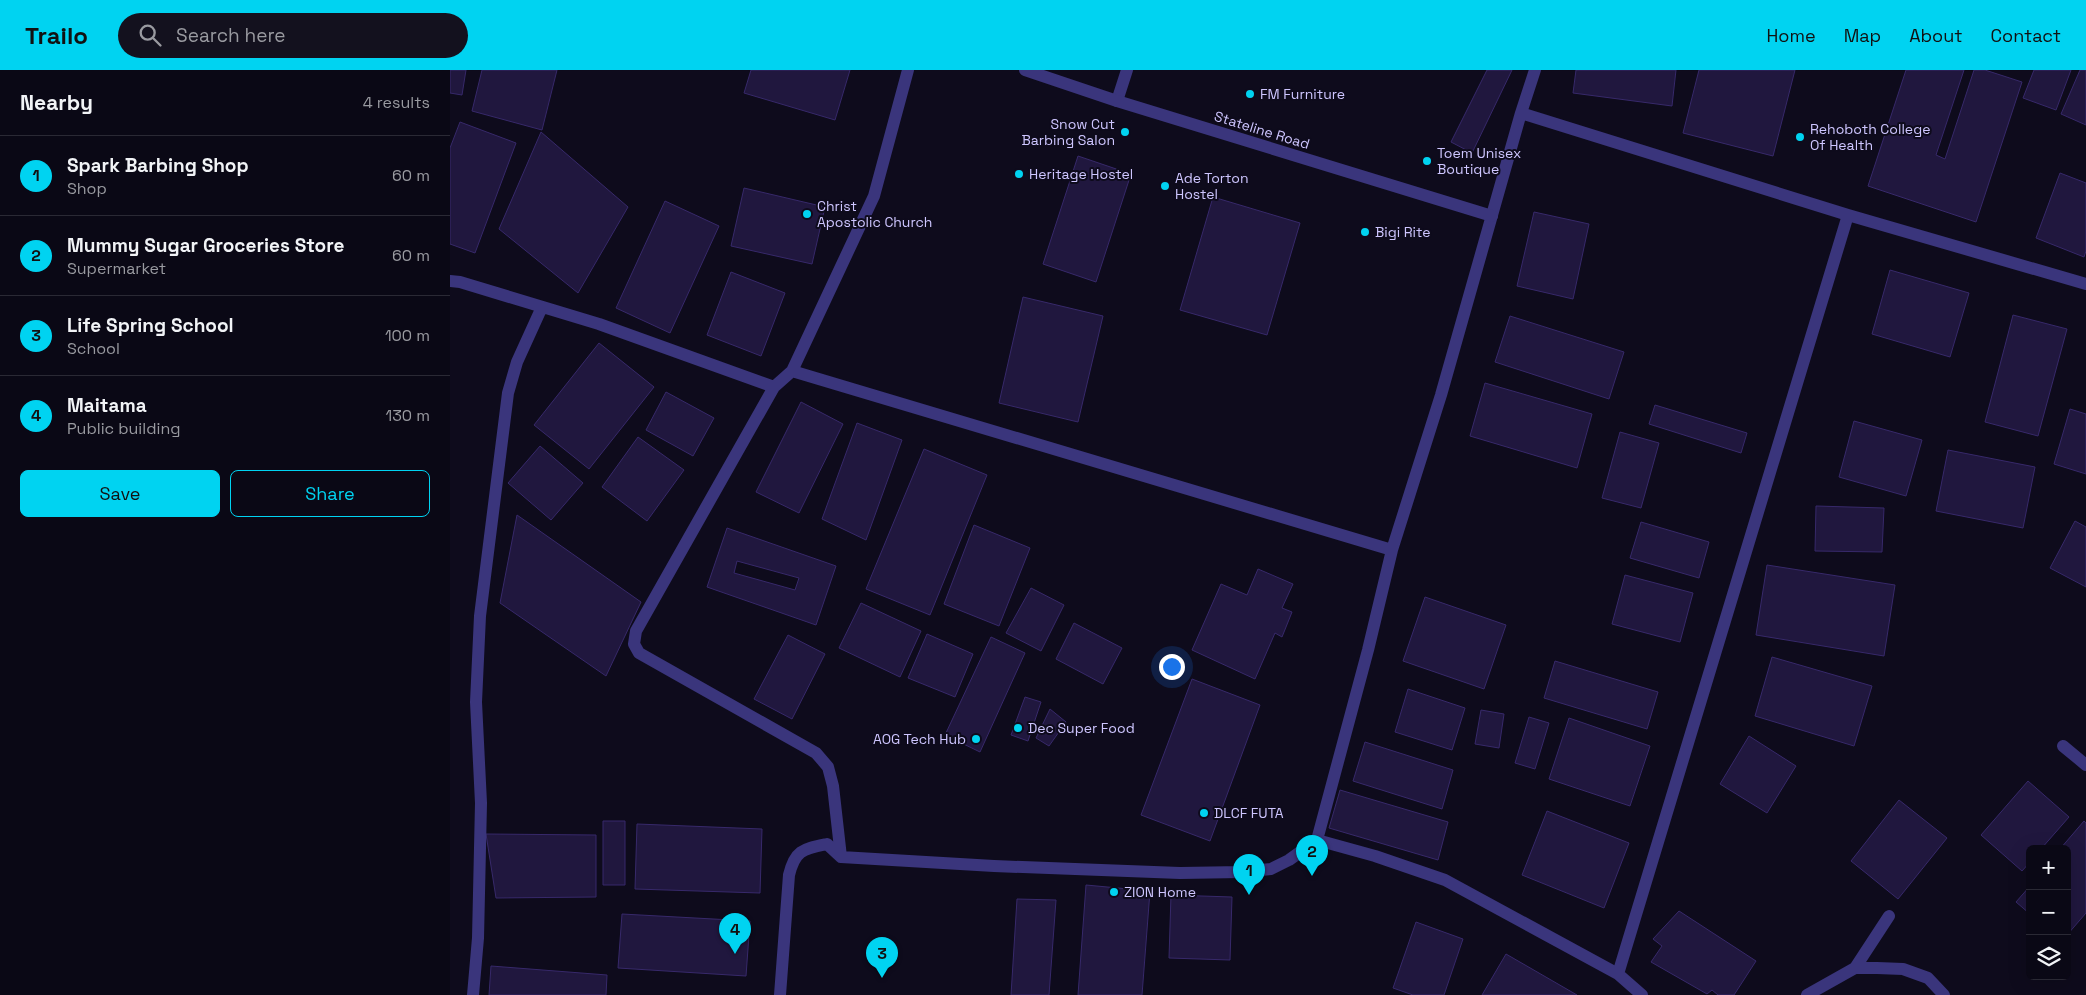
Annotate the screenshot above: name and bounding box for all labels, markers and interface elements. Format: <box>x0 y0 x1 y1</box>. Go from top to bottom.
search box <box>118 13 468 58</box>
text: Trailo <box>25 20 88 51</box>
icon: search <box>136 21 164 49</box>
text: Search here <box>176 23 286 48</box>
text: Home <box>1767 24 1816 47</box>
text: Map <box>1844 24 1881 47</box>
text: About <box>1909 24 1963 47</box>
text: Contact <box>1991 24 2061 47</box>
place label: FM Furniture <box>1260 85 1345 103</box>
marker: FM Furniture <box>1244 88 1256 100</box>
text: Nearby <box>20 89 93 116</box>
text: 4 results <box>363 92 430 113</box>
street label: Stateline Road <box>1212 107 1312 153</box>
place label: Snow Cut Barbing Salon <box>1022 115 1115 149</box>
place label: Rehoboth College Of Health <box>1810 120 1930 154</box>
marker: Snow Cut Barbing Salon <box>1119 126 1131 138</box>
marker: Rehoboth College Of Health <box>1794 131 1806 143</box>
place label: Toem Unisex Boutique <box>1437 144 1521 178</box>
text: Spark Barbing Shop <box>67 153 249 178</box>
marker: Toem Unisex Boutique <box>1421 155 1433 167</box>
text: 1 <box>32 165 40 186</box>
text: 60 m <box>392 165 430 186</box>
place label: Heritage Hostel <box>1029 165 1133 183</box>
marker: Heritage Hostel <box>1013 168 1025 180</box>
place label: Ade Torton Hostel <box>1175 169 1249 203</box>
text: Shop <box>67 178 107 199</box>
marker: Ade Torton Hostel <box>1159 180 1171 192</box>
place label: Christ Apostolic Church <box>817 197 932 231</box>
marker: Christ Apostolic Church <box>801 208 813 220</box>
place label: Bigi Rite <box>1375 223 1430 241</box>
marker: Bigi Rite <box>1359 226 1371 238</box>
text: Mummy Sugar Groceries Store <box>67 233 344 258</box>
text: 2 <box>31 245 41 266</box>
text: 60 m <box>392 245 430 266</box>
text: Supermarket <box>67 258 166 279</box>
text: Life Spring School <box>67 313 234 338</box>
text: 3 <box>31 325 41 346</box>
text: 100 m <box>385 325 430 346</box>
text: School <box>67 338 120 359</box>
text: Maitama <box>67 393 147 418</box>
text: 4 <box>31 405 41 426</box>
text: 130 m <box>386 405 430 426</box>
text: Public building <box>67 418 180 439</box>
button: Save <box>20 470 220 517</box>
button: Share <box>230 470 430 517</box>
your location <box>1159 654 1185 680</box>
place label: Dec Super Food <box>1028 719 1135 737</box>
marker: Dec Super Food <box>1012 722 1024 734</box>
place label: AOG Tech Hub <box>873 730 966 748</box>
marker: AOG Tech Hub <box>970 733 982 745</box>
place label: DLCF FUTA <box>1214 804 1284 822</box>
marker: DLCF FUTA <box>1198 807 1210 819</box>
pin: 2 <box>1296 835 1328 876</box>
map controls <box>2026 845 2071 980</box>
button: + <box>2026 845 2071 890</box>
pin: 1 <box>1233 854 1265 895</box>
place label: ZION Home <box>1124 883 1196 901</box>
marker: ZION Home <box>1108 886 1120 898</box>
button: − <box>2026 890 2071 935</box>
pin: 4 <box>719 913 751 954</box>
button: layers <box>2026 935 2071 980</box>
pin: 3 <box>866 937 898 978</box>

